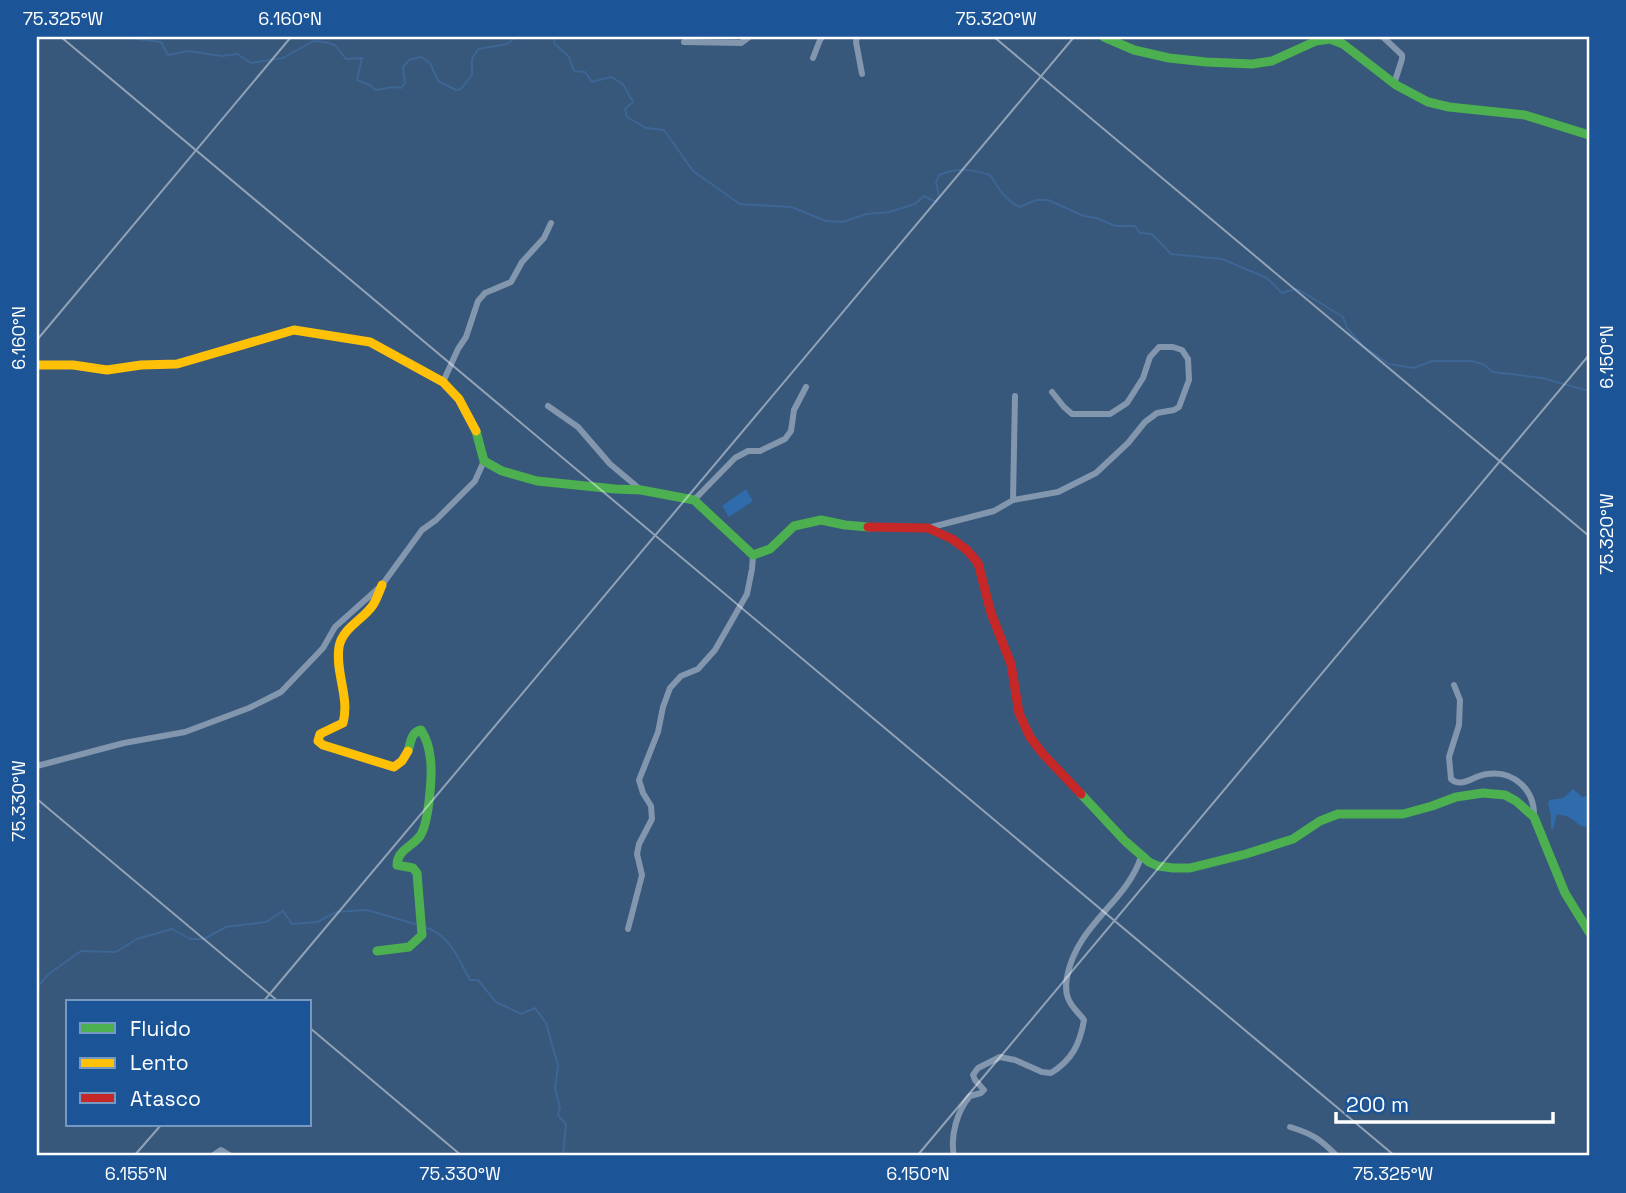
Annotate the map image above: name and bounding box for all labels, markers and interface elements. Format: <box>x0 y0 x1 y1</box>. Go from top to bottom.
text: 75.325°W <box>23 7 104 30</box>
text: 6.160°N <box>258 7 322 30</box>
text: 75.320°W <box>955 7 1037 30</box>
text: 6.160°N <box>7 306 30 370</box>
text: 6.150°N <box>1595 325 1618 389</box>
text: 75.320°W <box>1595 493 1618 575</box>
text: 75.330°W <box>7 760 30 842</box>
legend <box>66 1000 312 1126</box>
text: Fluido <box>130 1015 191 1042</box>
text: Lento <box>130 1049 189 1076</box>
scale bar <box>1336 1081 1552 1125</box>
text: Atasco <box>130 1085 201 1112</box>
text: 200 m <box>1346 1091 1409 1118</box>
text: 6.155°N <box>105 1162 167 1185</box>
text: 75.330°W <box>419 1162 501 1185</box>
text: 6.150°N <box>886 1162 950 1185</box>
text: 75.325°W <box>1353 1162 1434 1185</box>

